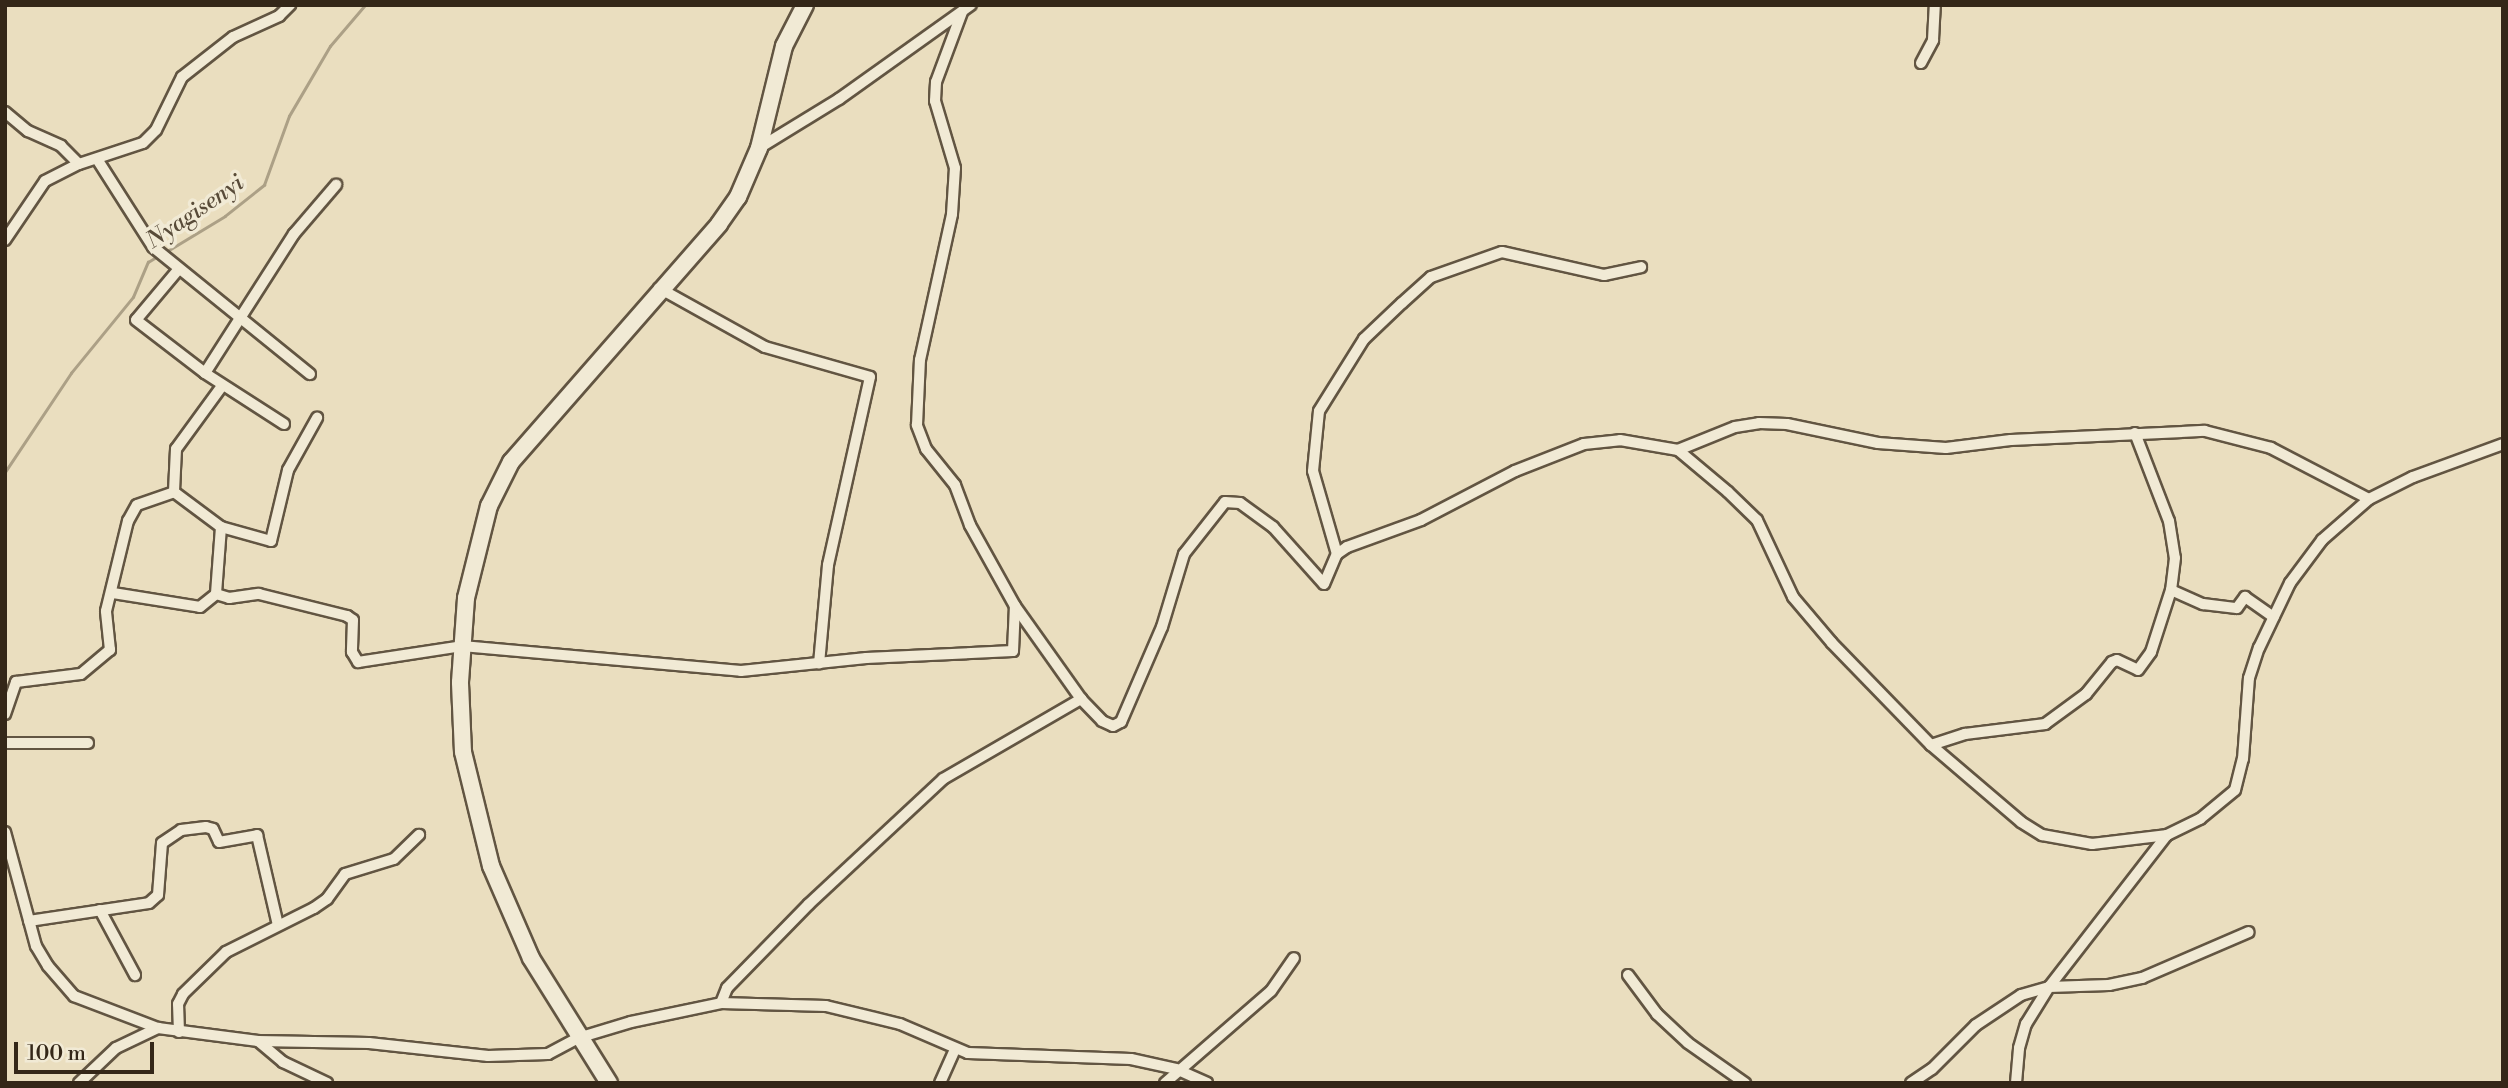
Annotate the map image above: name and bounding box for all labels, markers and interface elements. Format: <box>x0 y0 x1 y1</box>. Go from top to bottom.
water label: Nyagisenyi <box>141 169 249 255</box>
scale bar <box>18 1028 158 1072</box>
text: 100 m <box>27 1041 86 1067</box>

